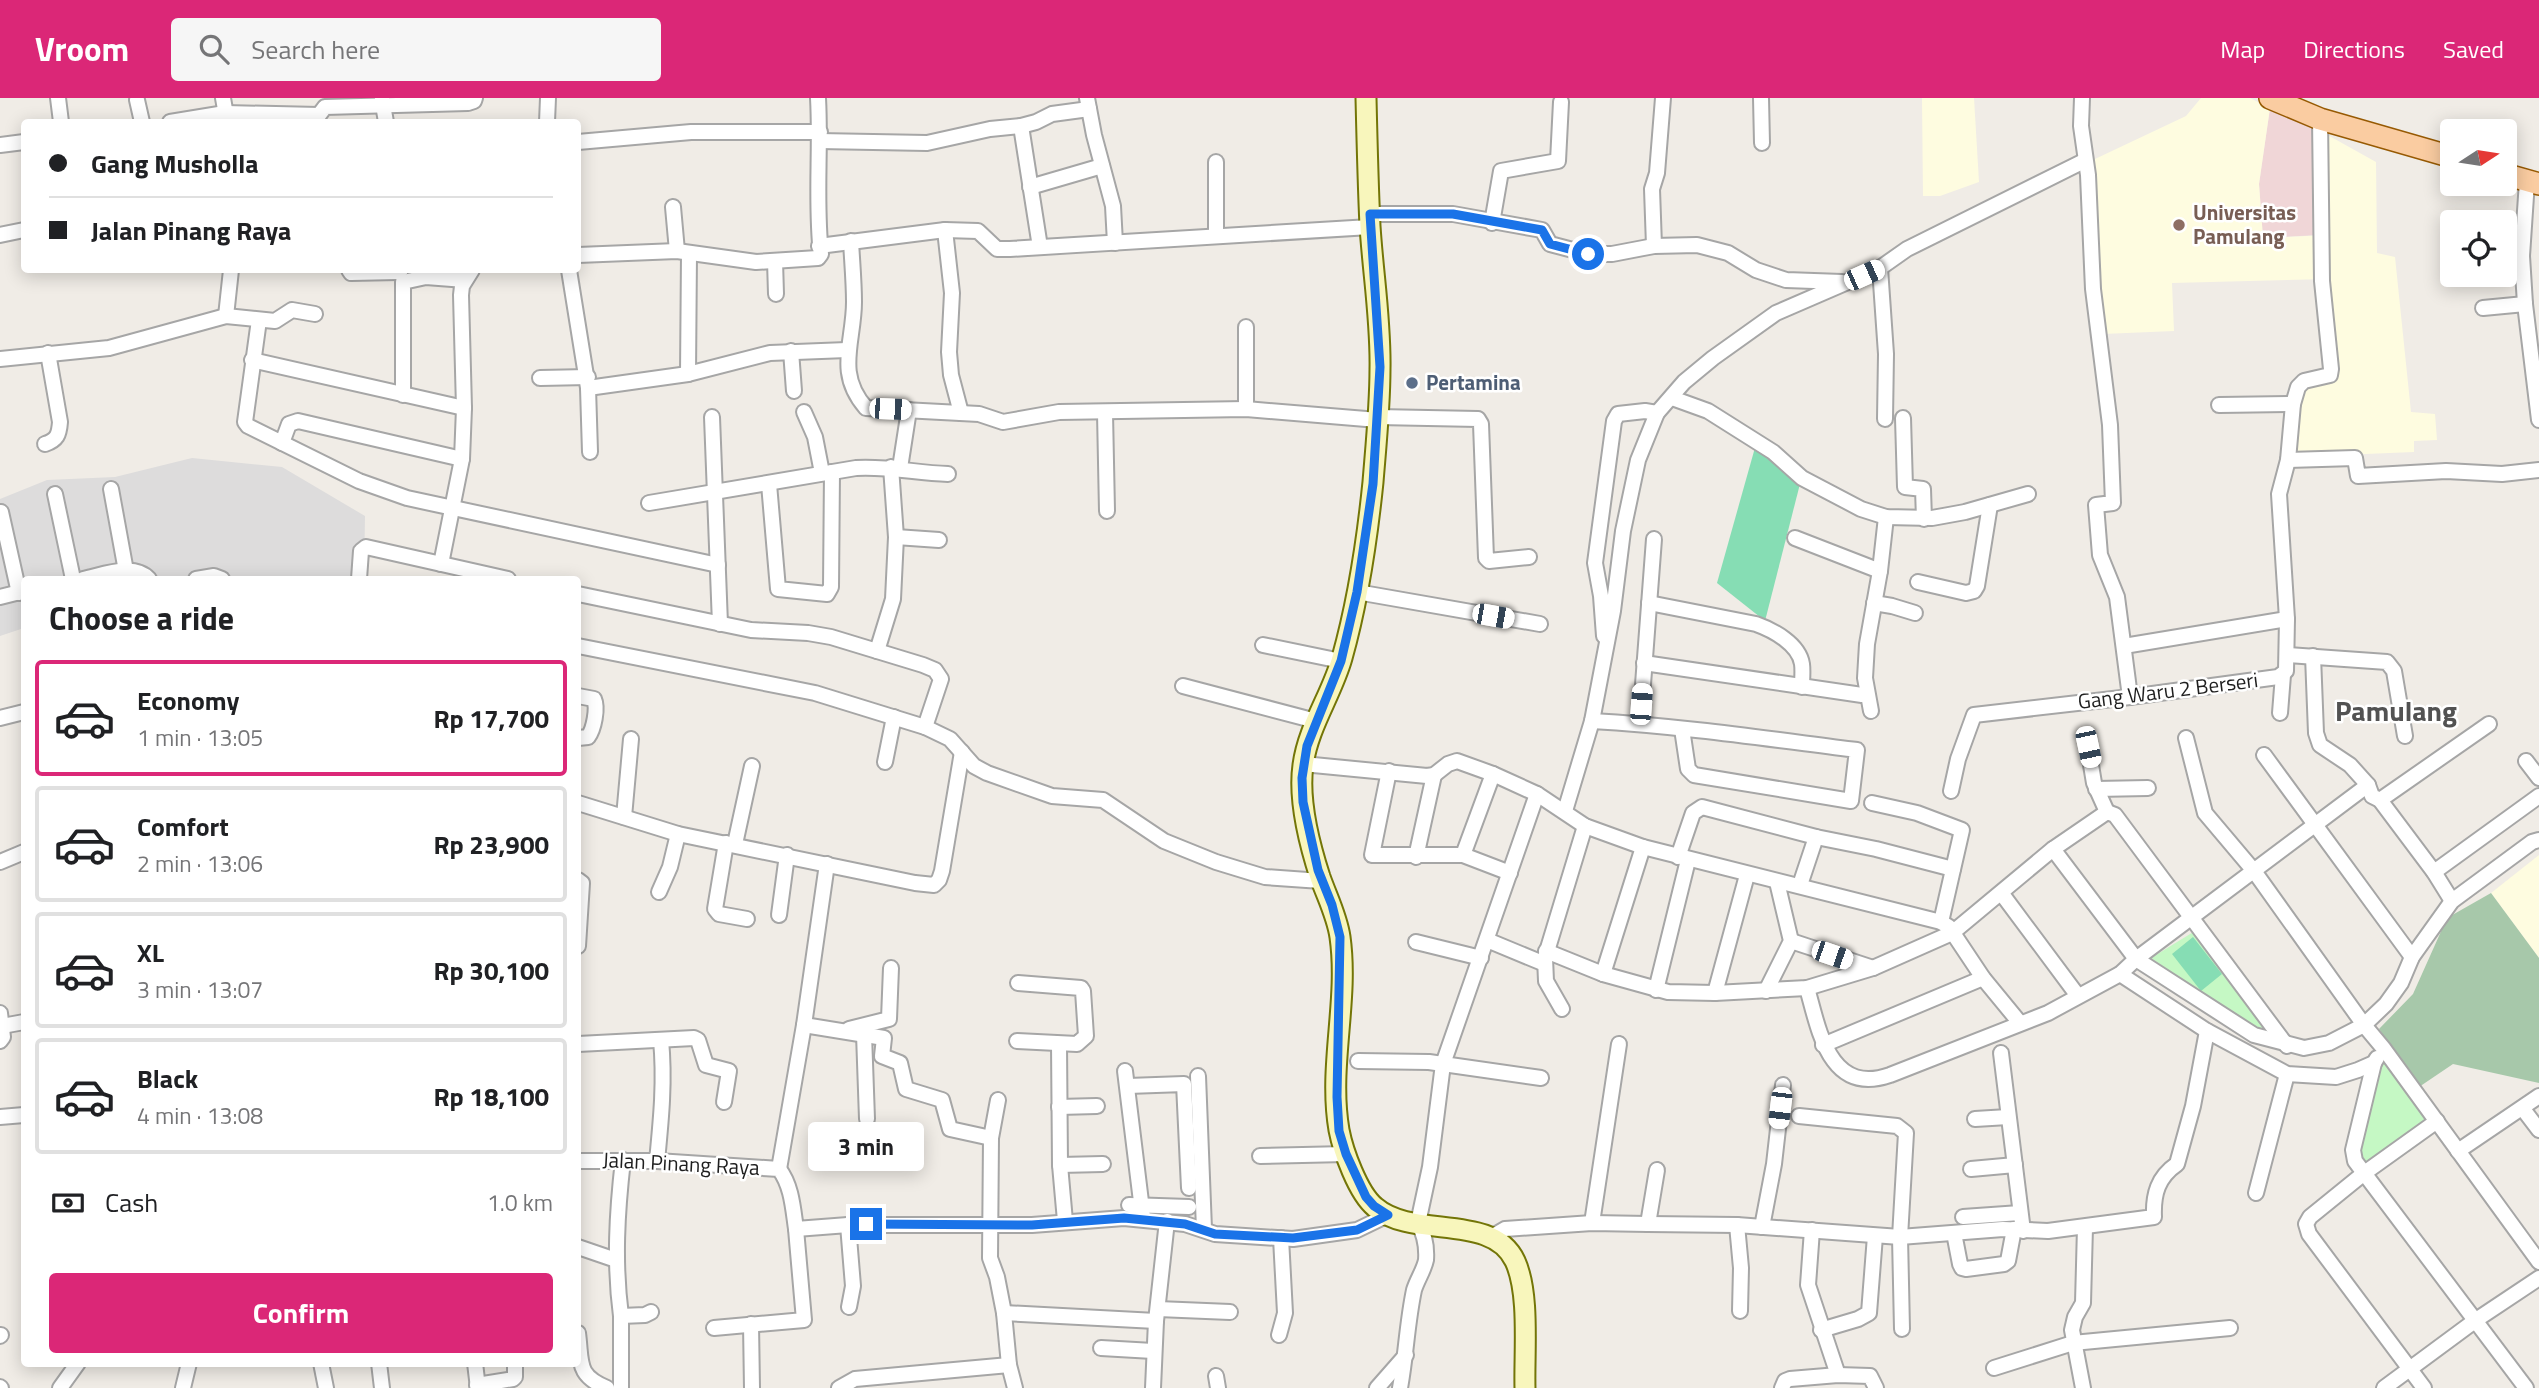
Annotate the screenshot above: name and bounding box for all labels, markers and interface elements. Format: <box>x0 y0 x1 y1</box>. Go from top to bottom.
search box <box>171 18 661 81</box>
text: Vroom <box>35 24 129 74</box>
icon: search <box>195 30 233 68</box>
text: Search here <box>251 30 380 69</box>
text: Map <box>2220 31 2265 67</box>
text: Directions <box>2303 31 2405 67</box>
text: Saved <box>2443 31 2504 67</box>
north arrow <box>2440 119 2516 196</box>
map controls <box>2440 119 2517 287</box>
text: Gang Musholla <box>91 144 259 183</box>
place label: Universitas Pamulang <box>2193 196 2296 252</box>
button: locate <box>2440 210 2517 287</box>
text: Jalan Pinang Raya <box>91 211 291 250</box>
marker: Universitas Pamulang <box>2171 217 2187 233</box>
route start <box>1572 238 1604 270</box>
car <box>1841 257 1888 293</box>
place label: Pertamina <box>1426 366 1521 398</box>
marker: Pertamina <box>1404 375 1420 391</box>
car <box>869 398 912 420</box>
text: Choose a ride <box>49 594 234 642</box>
car <box>1471 602 1516 630</box>
street label: Gang Waru 2 Berseri <box>2076 663 2260 717</box>
text: Economy <box>137 681 239 720</box>
car <box>1630 682 1653 726</box>
icon: car <box>53 687 116 750</box>
district label: Pamulang <box>2335 689 2457 732</box>
text: Rp 17,700 <box>433 699 549 738</box>
text: 1 min · 13:05 <box>137 720 263 755</box>
car <box>2074 724 2103 770</box>
text: Comfort <box>137 807 229 846</box>
icon: car <box>53 813 116 876</box>
text: Rp 23,900 <box>433 825 549 864</box>
text: 2 min · 13:06 <box>137 846 263 881</box>
text: XL <box>137 933 164 972</box>
car <box>1809 938 1856 972</box>
icon: car <box>53 939 116 1002</box>
text: Rp 30,100 <box>433 951 549 990</box>
text: 3 min · 13:07 <box>137 972 263 1007</box>
text: Black <box>137 1059 198 1098</box>
icon: car <box>53 1065 116 1128</box>
text: Rp 18,100 <box>433 1077 549 1116</box>
car <box>1768 1086 1793 1130</box>
text: 4 min · 13:08 <box>137 1098 263 1133</box>
callout: 3 min <box>808 1122 924 1172</box>
text: 3 min <box>838 1129 894 1164</box>
street label: Jalan Pinang Raya <box>602 1143 761 1183</box>
text: Cash <box>105 1183 158 1222</box>
icon: cash <box>49 1184 87 1222</box>
text: 1.0 km <box>487 1185 553 1220</box>
route end <box>850 1208 882 1240</box>
button: Confirm <box>49 1273 553 1353</box>

